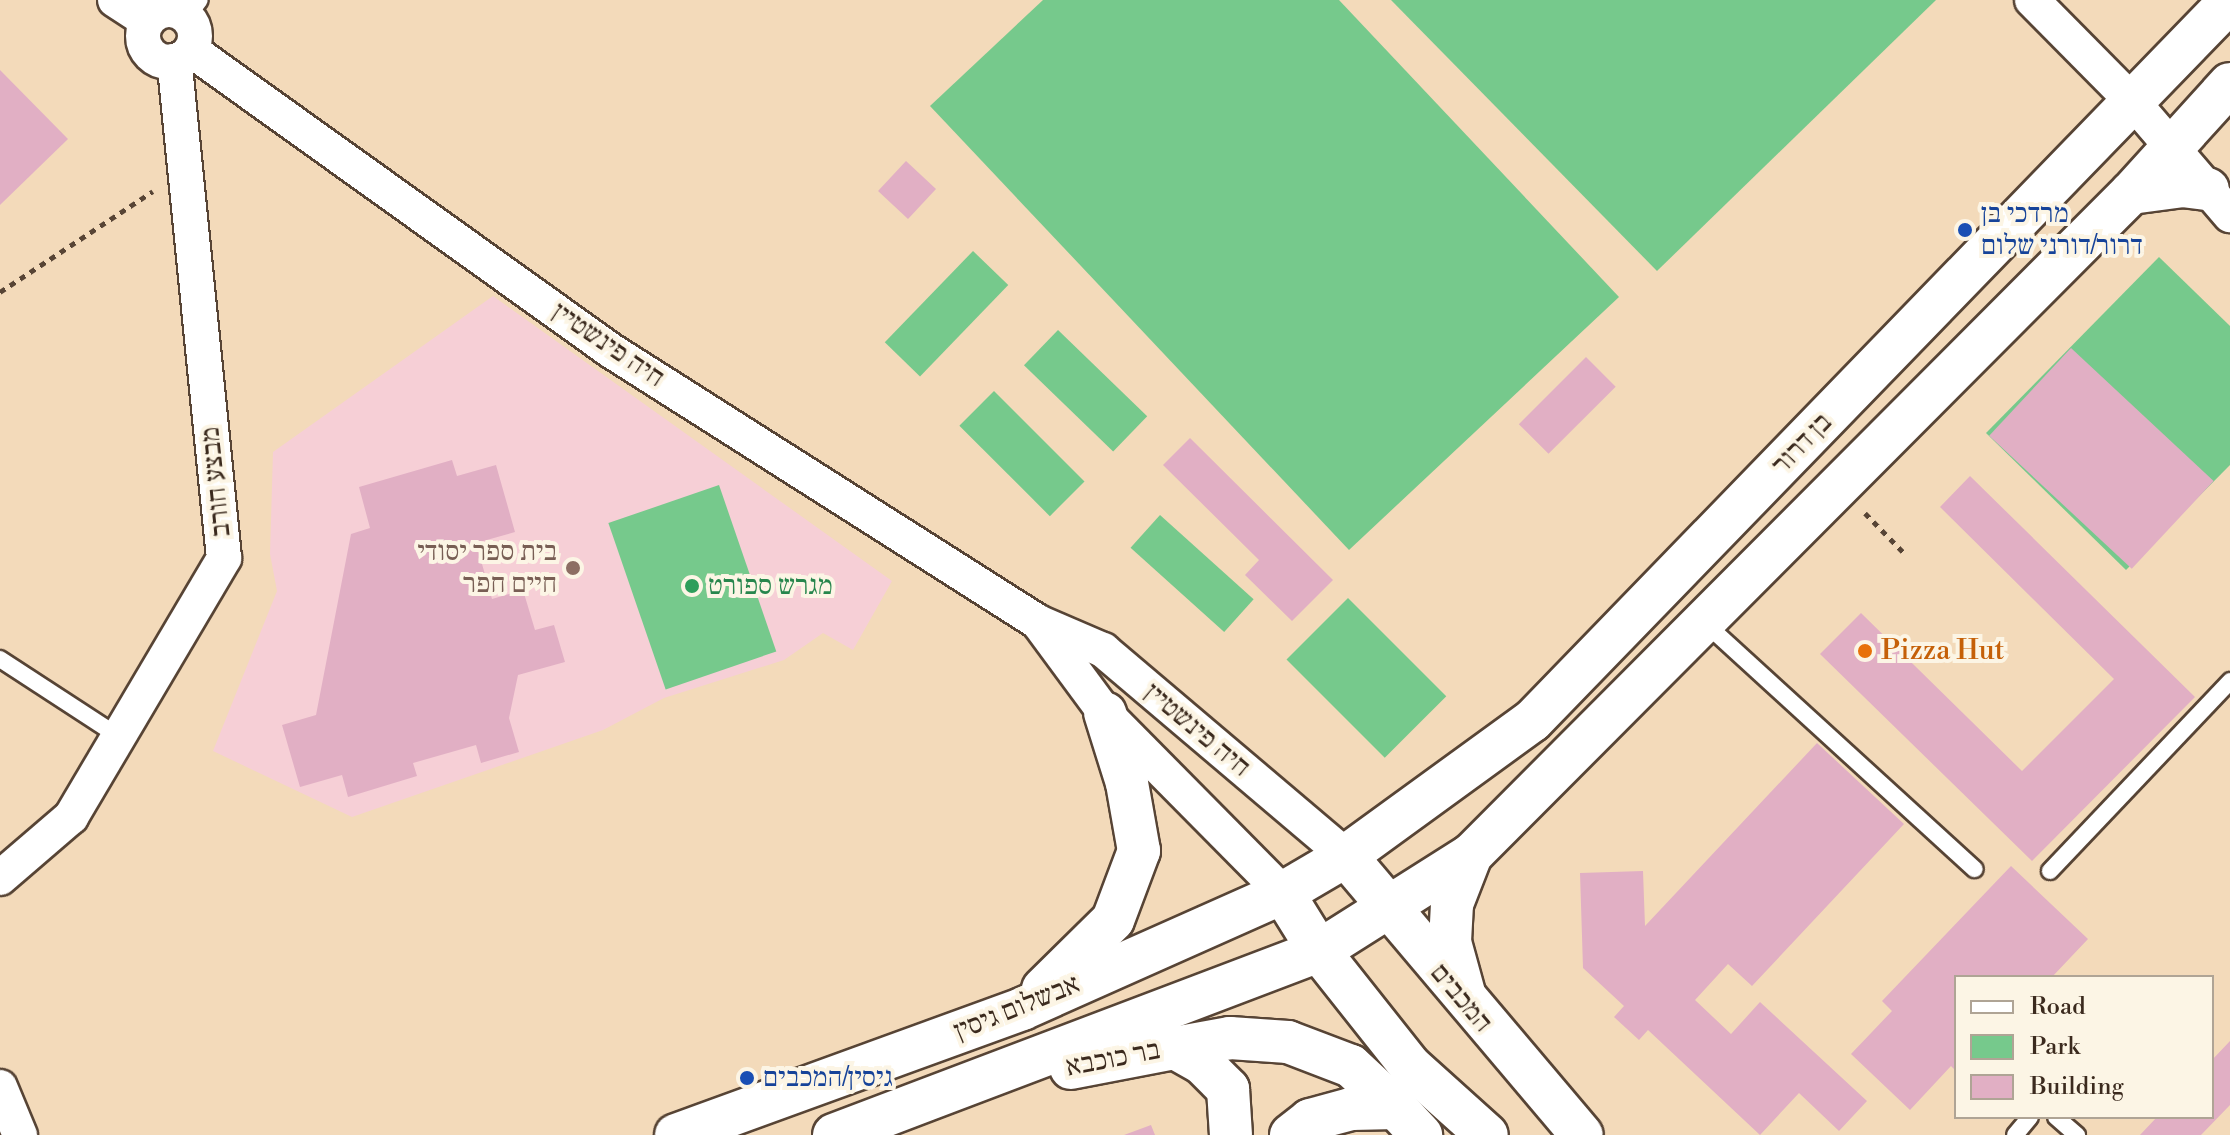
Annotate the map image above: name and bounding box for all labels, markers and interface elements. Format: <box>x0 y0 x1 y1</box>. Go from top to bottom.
place label: מרדכי בן דרור/דורני שלום <box>1981 197 2143 263</box>
marker: מרדכי בן דרור/דורני שלום <box>1956 221 1974 239</box>
street label: חיה פינשטיין <box>545 295 671 395</box>
street label: בן דרור <box>1765 406 1839 482</box>
street label: מבצע חורב <box>194 425 238 539</box>
place label: בית ספר יסודי חיים חפר <box>417 535 557 601</box>
marker: בית ספר יסודי חיים חפר <box>564 559 582 577</box>
place label: מגרש ספורט <box>708 569 833 603</box>
marker: מגרש ספורט <box>683 577 701 595</box>
place label: Pizza Hut <box>1881 634 2005 668</box>
marker: Pizza Hut <box>1856 642 1874 660</box>
street label: חיה פינשטיין <box>1137 676 1257 784</box>
street label: המכבים <box>1423 957 1499 1039</box>
street label: אבשלום גיסין <box>949 968 1085 1048</box>
legend <box>1954 975 2214 1119</box>
text: Road <box>2030 992 2086 1022</box>
text: Park <box>2030 1032 2080 1062</box>
street label: בר כוכבא <box>1063 1033 1163 1085</box>
place label: גיסין/המכבים <box>763 1061 893 1095</box>
marker: גיסין/המכבים <box>738 1069 756 1087</box>
text: Building <box>2030 1072 2124 1102</box>

